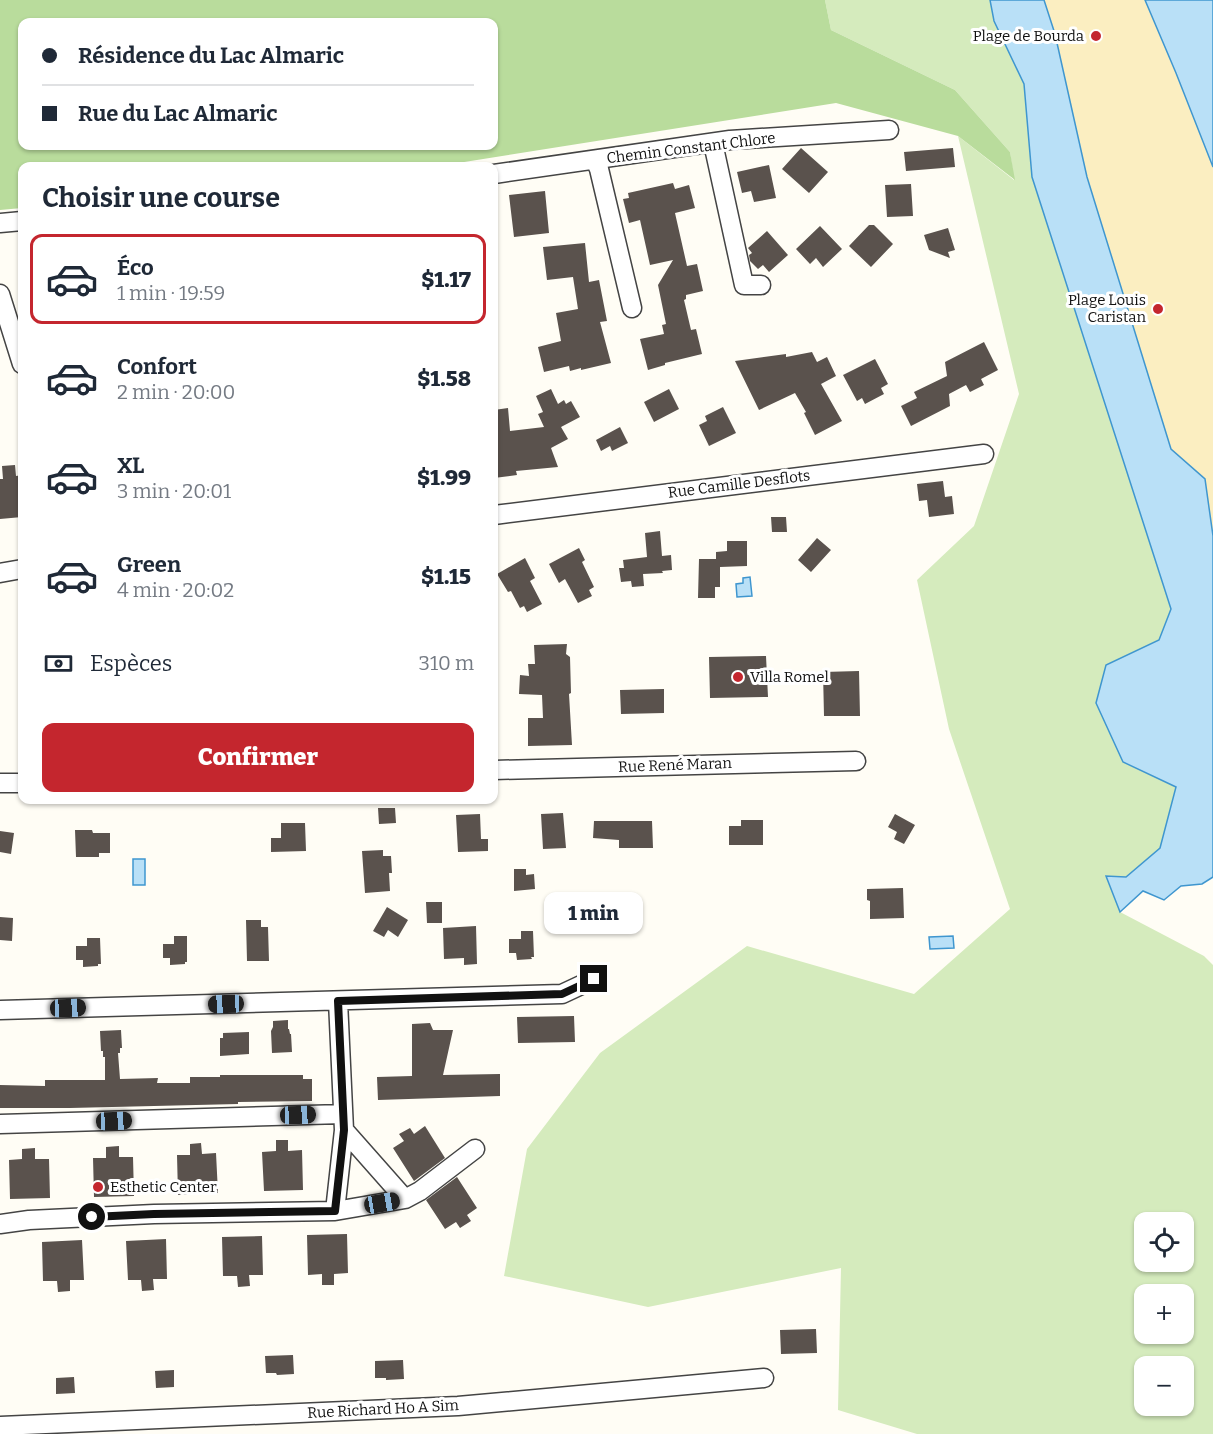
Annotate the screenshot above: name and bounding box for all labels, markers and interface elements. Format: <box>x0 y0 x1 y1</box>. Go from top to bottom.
place label: Plage de Bourda <box>973 27 1084 45</box>
marker: Plage de Bourda <box>1089 29 1103 43</box>
text: Résidence du Lac Almaric <box>78 42 344 69</box>
text: Rue du Lac Almaric <box>78 100 278 127</box>
street label: Chemin Constant Chlore <box>606 129 776 167</box>
text: Choisir une course <box>42 182 280 214</box>
icon: car <box>45 252 99 306</box>
text: Éco <box>117 254 154 281</box>
text: $1.17 <box>421 266 471 293</box>
text: 1 min · 19:59 <box>117 281 225 305</box>
place label: Plage Louis Caristan <box>1068 291 1147 326</box>
marker: Plage Louis Caristan <box>1151 302 1165 316</box>
icon: car <box>45 351 99 405</box>
text: Confort <box>117 353 197 380</box>
text: $1.58 <box>417 365 471 392</box>
text: 2 min · 20:00 <box>117 380 235 404</box>
icon: car <box>45 450 99 504</box>
text: XL <box>117 452 144 479</box>
text: $1.99 <box>417 464 471 491</box>
street label: Rue Camille Desflots <box>667 466 811 502</box>
text: 3 min · 20:01 <box>117 479 231 503</box>
icon: car <box>45 549 99 603</box>
text: Green <box>117 551 181 578</box>
text: $1.15 <box>421 563 471 590</box>
text: 4 min · 20:02 <box>117 578 234 602</box>
icon: cash <box>42 647 75 680</box>
text: Espèces <box>90 650 172 677</box>
text: 310 m <box>419 651 474 675</box>
place label: Villa Romel <box>750 668 829 686</box>
marker: Villa Romel <box>731 670 745 684</box>
button: Confirmer <box>42 723 474 792</box>
street label: Rue René Maran <box>618 754 733 776</box>
callout: 1 min <box>544 892 644 934</box>
text: 1 min <box>568 901 619 925</box>
route end <box>580 965 607 992</box>
car <box>208 994 244 1014</box>
car <box>50 998 86 1018</box>
car <box>280 1105 316 1125</box>
car <box>96 1111 132 1131</box>
place label: Esthetic Center <box>110 1178 217 1196</box>
marker: Esthetic Center <box>91 1180 105 1194</box>
car <box>363 1191 401 1215</box>
route start <box>78 1203 105 1230</box>
map controls <box>1134 1212 1194 1416</box>
button: locate <box>1134 1212 1194 1272</box>
button: + <box>1134 1284 1194 1344</box>
button: − <box>1134 1356 1194 1416</box>
street label: Rue Richard Ho A Sim <box>307 1396 460 1422</box>

